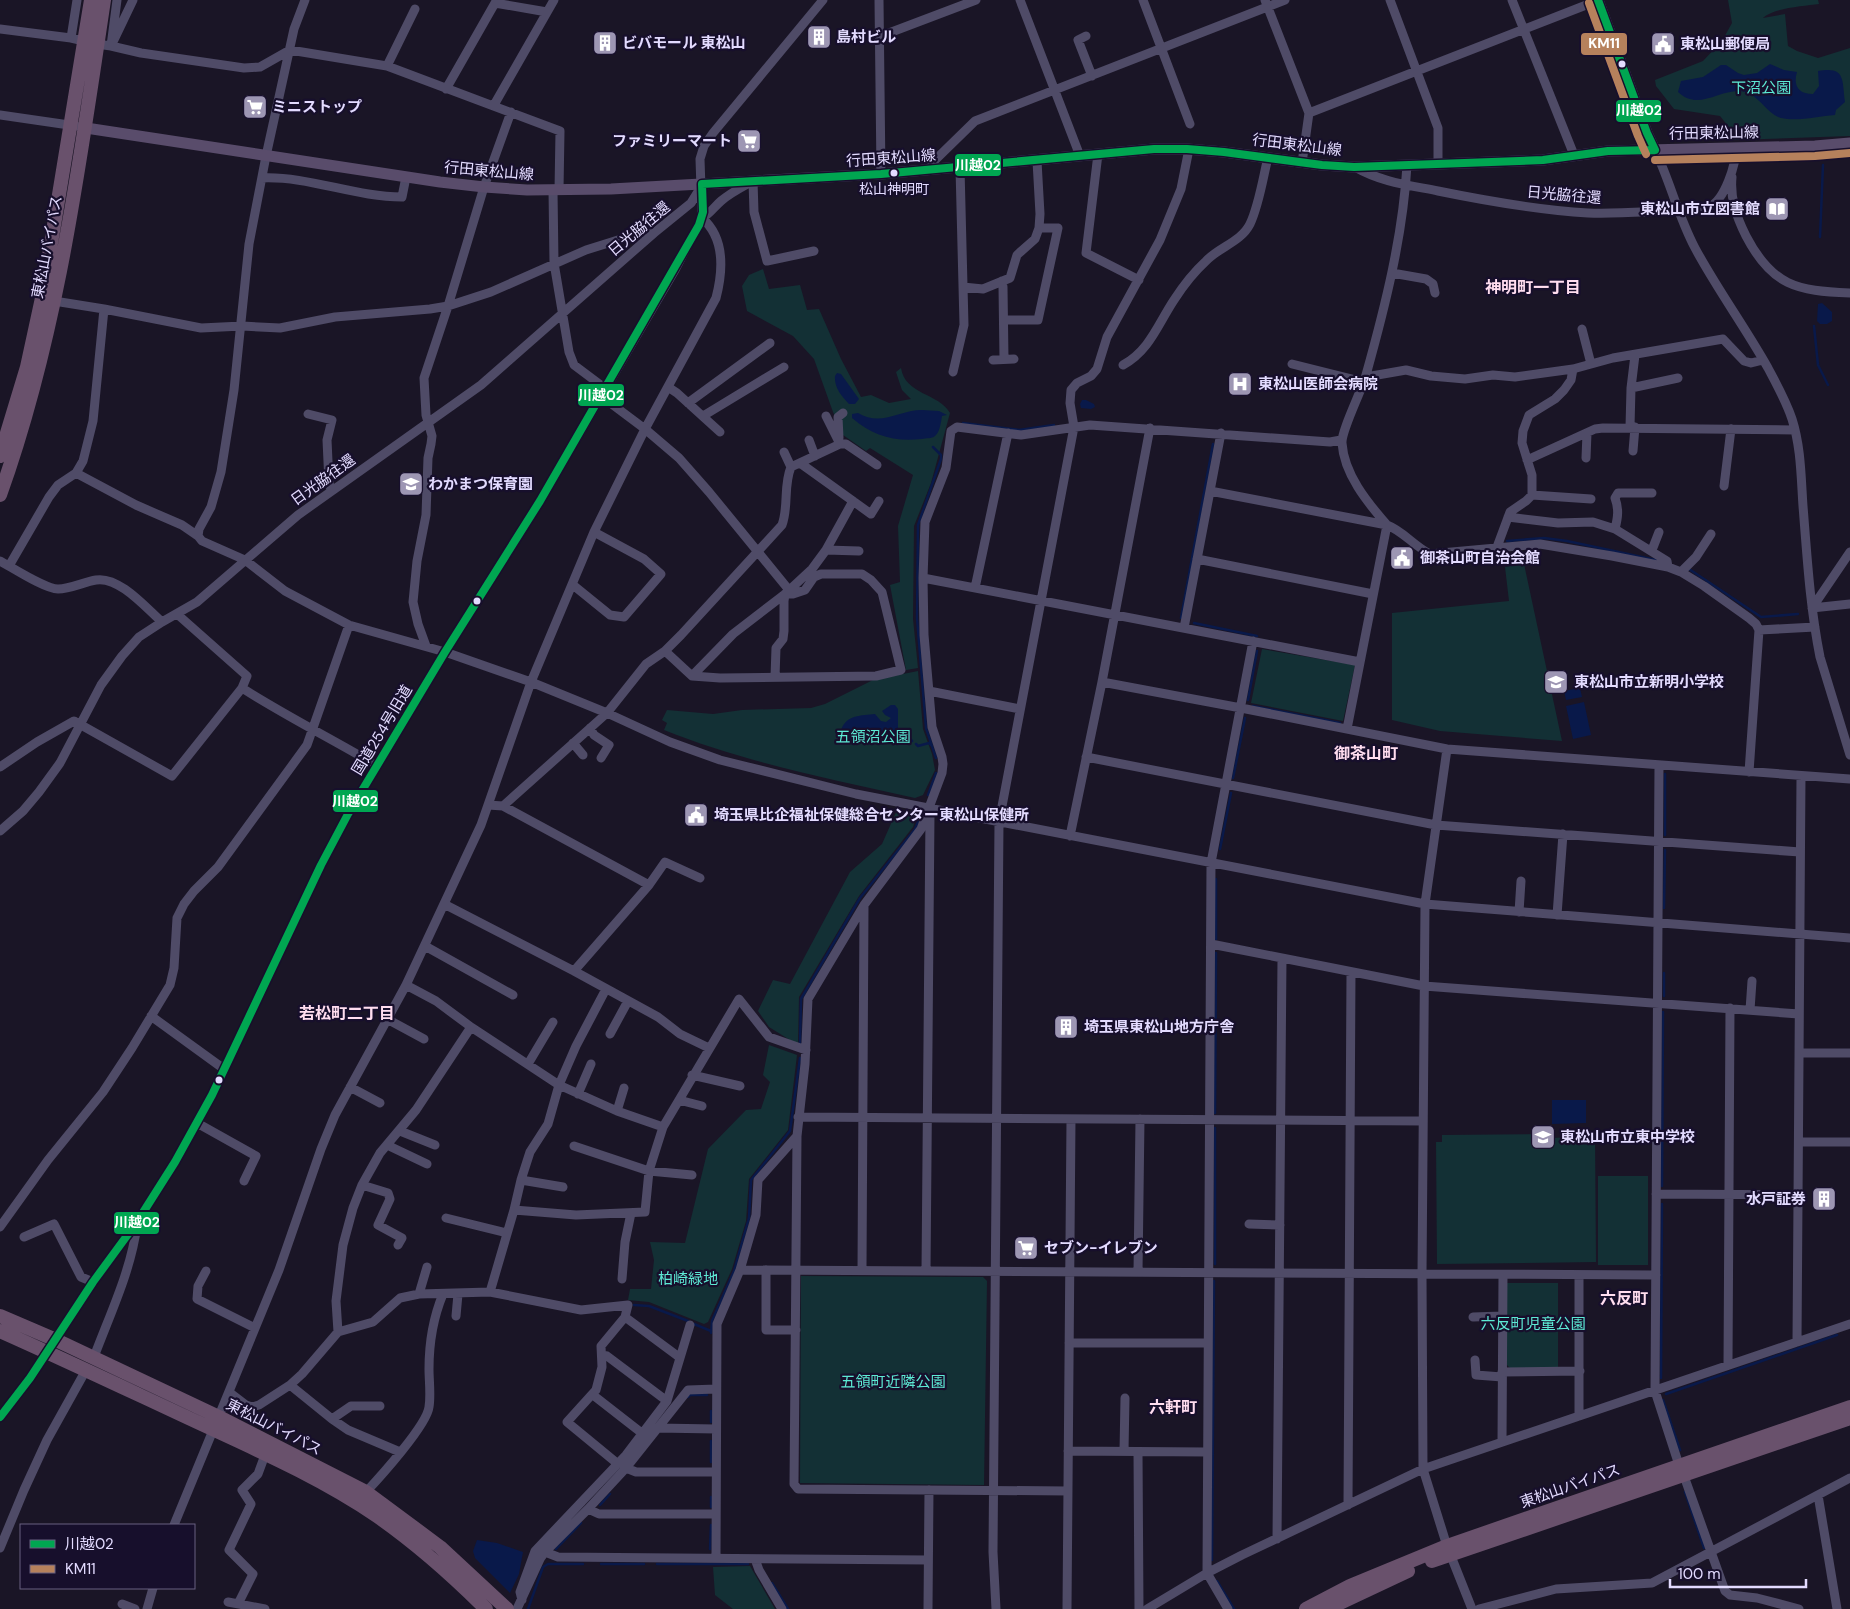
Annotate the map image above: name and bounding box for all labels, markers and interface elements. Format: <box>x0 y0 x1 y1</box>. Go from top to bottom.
building icon: 島村ビル <box>806 24 832 50</box>
place label: 島村ビル <box>836 27 896 47</box>
building icon: ビバモール 東松山 <box>592 30 618 56</box>
public building icon: 東松山郵便局 <box>1650 31 1676 57</box>
line badge: KM11 <box>1580 32 1628 56</box>
place label: ビバモール 東松山 <box>622 33 746 53</box>
text: KM11 <box>1588 34 1620 52</box>
place label: 東松山郵便局 <box>1680 34 1770 54</box>
unlabelled marker <box>1617 59 1627 69</box>
park label: 下沼公園 <box>1731 78 1791 98</box>
supermarket icon: ミニストップ <box>242 94 268 120</box>
place label: ミニストップ <box>272 97 362 117</box>
line badge: 川越02 <box>1615 99 1662 123</box>
text: 川越02 <box>1616 101 1662 119</box>
street label: 行田東松山線 <box>1669 122 1759 144</box>
supermarket icon: ファミリーマート <box>736 128 762 154</box>
street label: 行田東松山線 <box>1251 130 1343 160</box>
place label: ファミリーマート <box>612 131 732 151</box>
street label: 行田東松山線 <box>845 145 937 171</box>
line badge: 川越02 <box>954 153 1002 177</box>
text: 川越02 <box>955 156 1001 174</box>
street label: 行田東松山線 <box>443 157 535 185</box>
marker: 松山神明町 <box>889 168 899 178</box>
place label: 松山神明町 <box>859 180 929 198</box>
street label: 日光脇往還 <box>1526 182 1602 208</box>
street label: 東松山バイパス <box>27 194 67 300</box>
library icon: 東松山市立図書館 <box>1764 196 1790 222</box>
street label: 日光脇往還 <box>604 197 674 261</box>
place label: 東松山市立図書館 <box>1640 199 1760 219</box>
district label: 神明町一丁目 <box>1485 277 1581 298</box>
hospital icon: 東松山医師会病院 <box>1227 371 1253 397</box>
place label: 東松山医師会病院 <box>1258 374 1378 394</box>
line badge: 川越02 <box>577 383 625 407</box>
text: 川越02 <box>578 386 624 404</box>
street label: 日光脇往還 <box>287 450 359 510</box>
school or university icon: わかまつ保育園 <box>398 471 424 497</box>
place label: わかまつ保育園 <box>428 474 533 494</box>
public building icon: 御茶山町自治会館 <box>1389 545 1415 571</box>
place label: 御茶山町自治会館 <box>1420 548 1540 568</box>
unlabelled marker <box>472 596 482 606</box>
school or university icon: 東松山市立新明小学校 <box>1543 669 1569 695</box>
place label: 東松山市立新明小学校 <box>1574 672 1724 692</box>
street label: 国道254号旧道 <box>347 681 417 779</box>
park label: 五領沼公園 <box>835 727 911 747</box>
district label: 御茶山町 <box>1334 743 1398 764</box>
line badge: 川越02 <box>332 789 379 813</box>
text: 川越02 <box>332 792 378 810</box>
public building icon: 埼玉県比企福祉保健総合センター東松山保健所 <box>683 802 709 828</box>
place label: 埼玉県比企福祉保健総合センター東松山保健所 <box>714 805 1029 825</box>
district label: 若松町二丁目 <box>299 1003 395 1024</box>
building icon: 埼玉県東松山地方庁舎 <box>1053 1014 1079 1040</box>
place label: 埼玉県東松山地方庁舎 <box>1084 1017 1235 1037</box>
unlabelled marker <box>214 1075 224 1085</box>
school or university icon: 東松山市立東中学校 <box>1530 1124 1556 1150</box>
place label: 東松山市立東中学校 <box>1560 1127 1695 1147</box>
building icon: 水戸証券 <box>1811 1186 1837 1212</box>
place label: 水戸証券 <box>1746 1189 1806 1209</box>
line badge: 川越02 <box>113 1211 160 1235</box>
text: 川越02 <box>114 1213 160 1231</box>
supermarket icon: セブン-イレブン <box>1013 1235 1039 1261</box>
place label: セブン-イレブン <box>1044 1238 1158 1258</box>
park label: 柏崎緑地 <box>658 1269 718 1289</box>
district label: 六反町 <box>1600 1288 1648 1309</box>
park label: 六反町児童公園 <box>1480 1314 1586 1334</box>
park label: 五領町近隣公園 <box>840 1372 946 1392</box>
street label: 東松山バイパス <box>223 1394 325 1460</box>
district label: 六軒町 <box>1149 1397 1197 1418</box>
street label: 東松山バイパス <box>1517 1460 1623 1512</box>
legend <box>20 1524 195 1589</box>
text: 川越02 <box>65 1534 114 1554</box>
scale bar <box>1670 1556 1806 1588</box>
text: KM11 <box>65 1559 96 1579</box>
text: 100 m <box>1678 1564 1721 1584</box>

